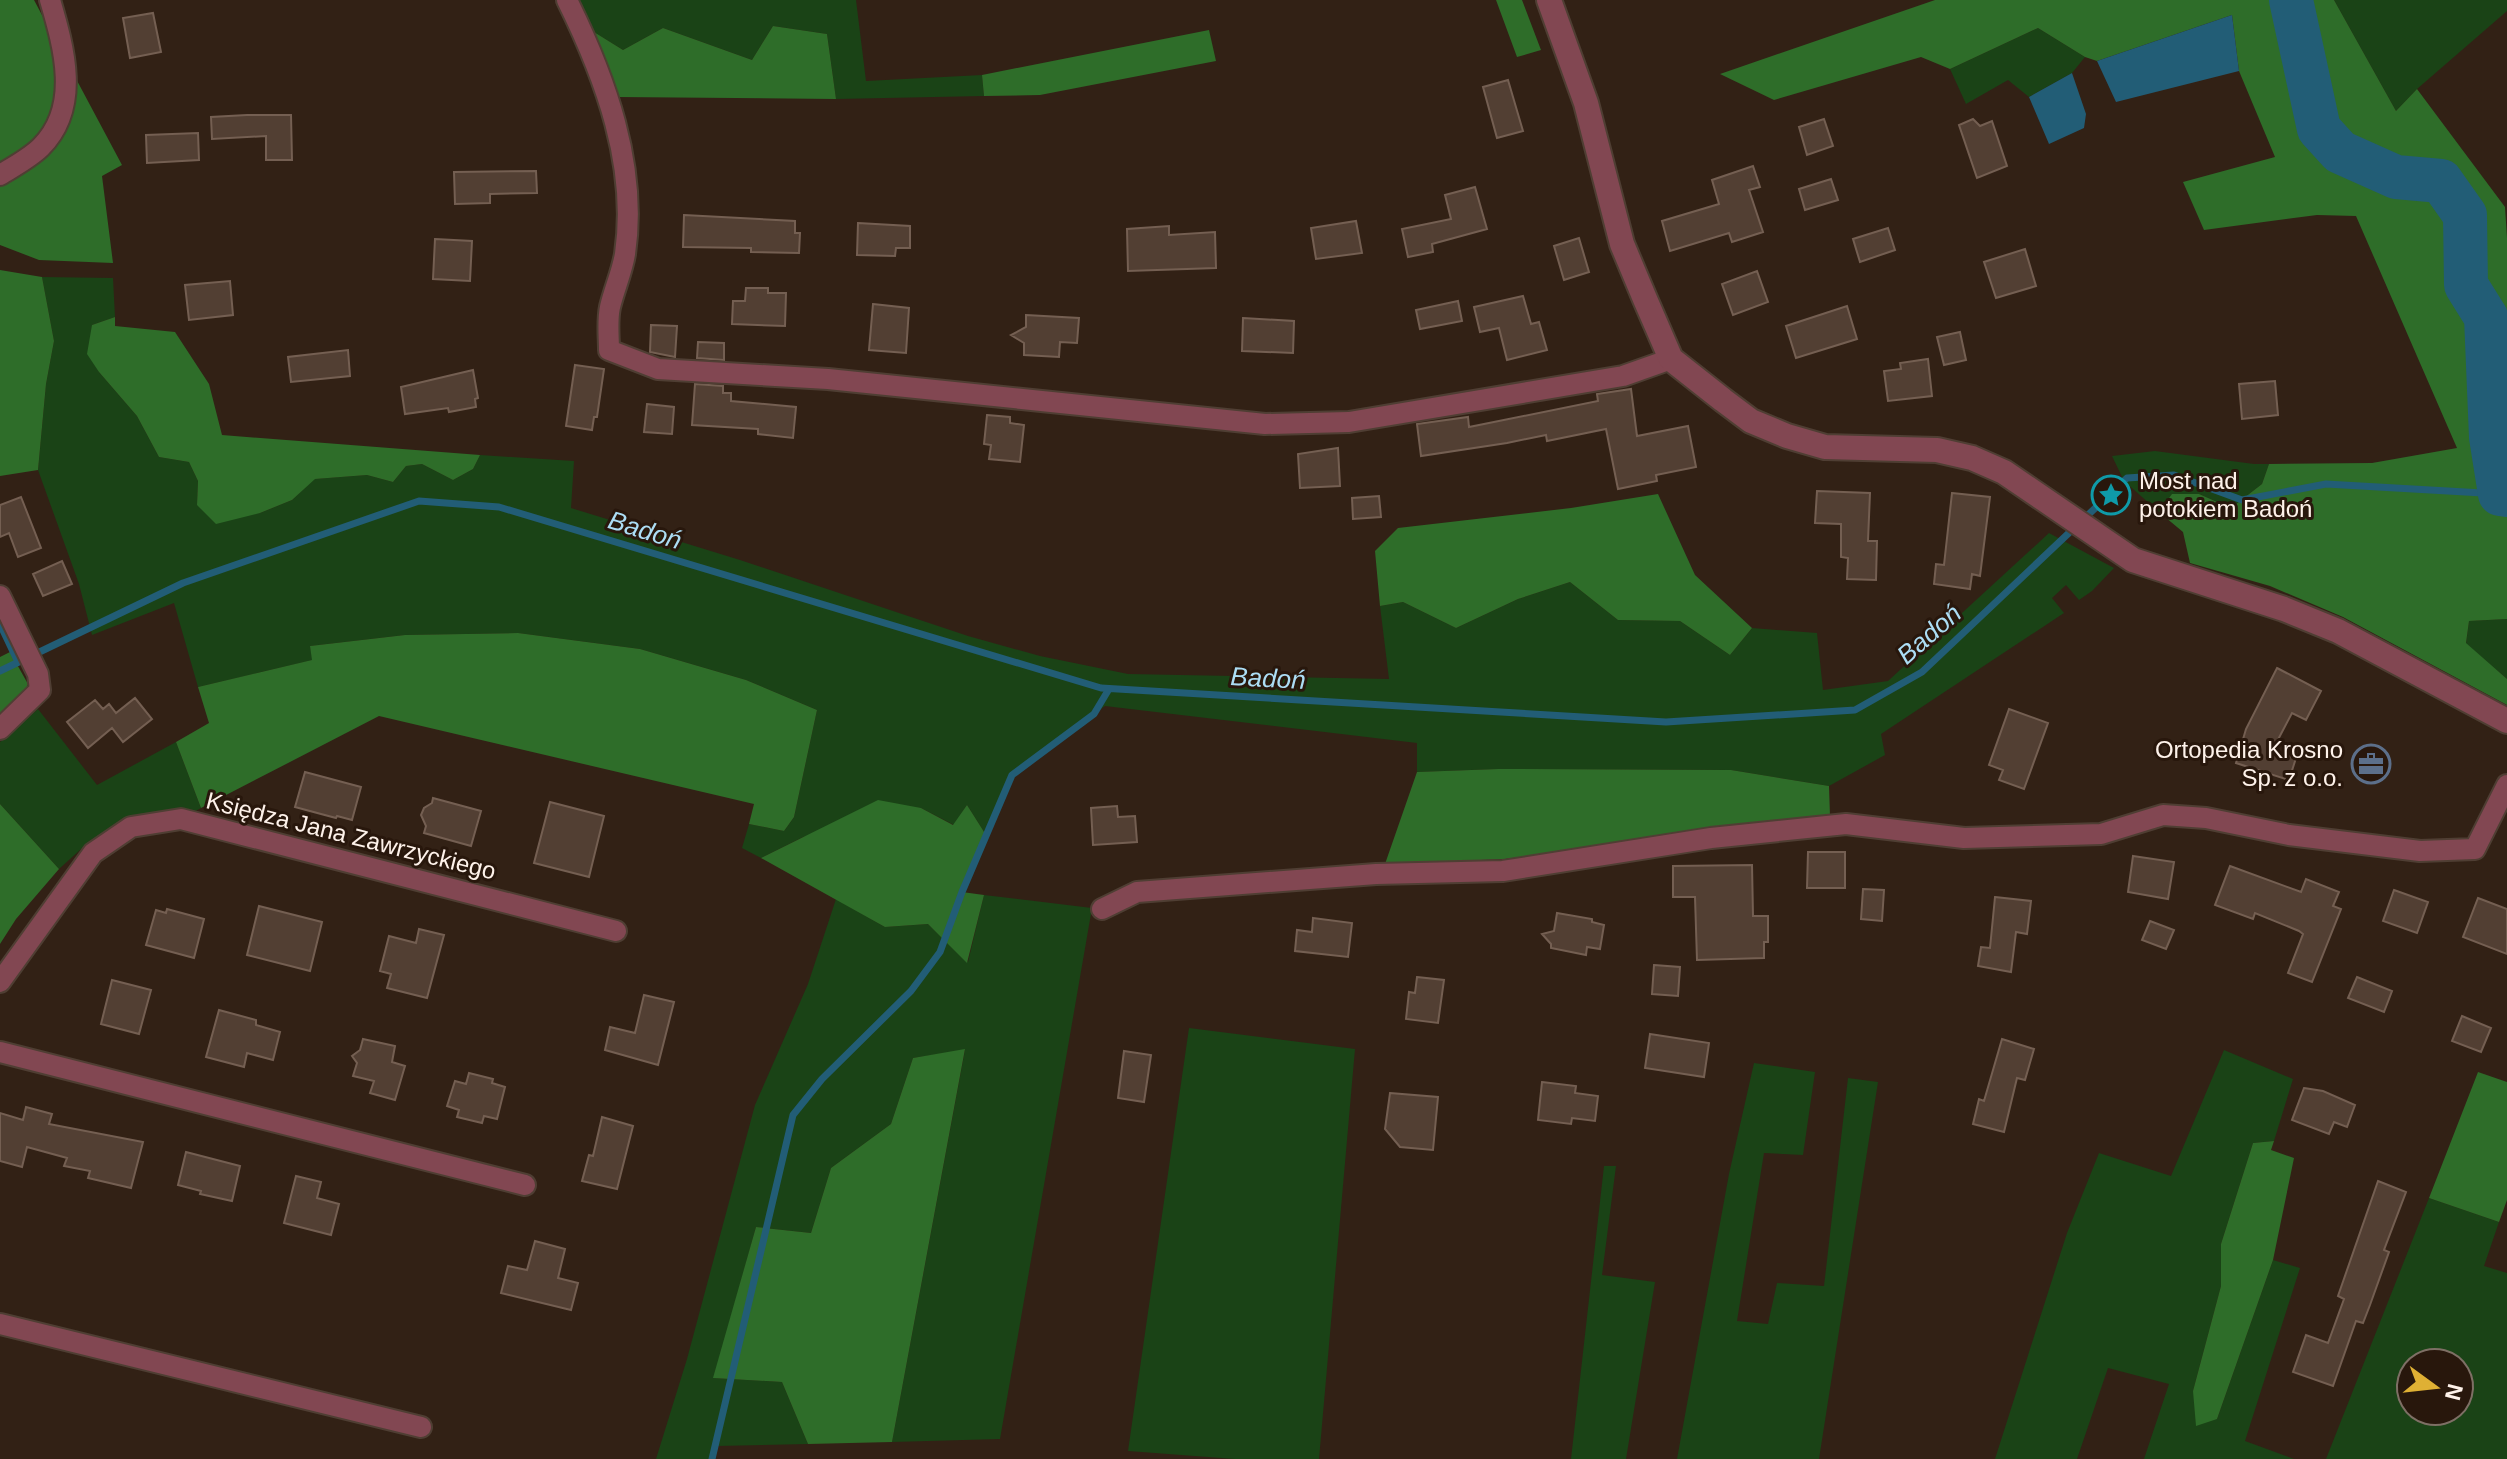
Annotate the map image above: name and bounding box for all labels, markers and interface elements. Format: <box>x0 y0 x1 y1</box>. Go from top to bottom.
place label: Most nad potokiem Badoń <box>2139 467 2312 522</box>
place icon: Most nad potokiem Badoń <box>2090 474 2132 516</box>
water label: Badoń <box>605 505 685 555</box>
water label: Badoń <box>1891 598 1967 670</box>
water label: Badoń <box>1230 661 1306 695</box>
place label: Ortopedia Krosno Sp. z o.o. <box>2155 736 2343 791</box>
office icon: Ortopedia Krosno Sp. z o.o. <box>2350 743 2392 785</box>
street label: Księdza Jana Zawrzyckiego <box>204 786 499 885</box>
north arrow <box>2395 1347 2475 1427</box>
text: N <box>2440 1381 2468 1403</box>

